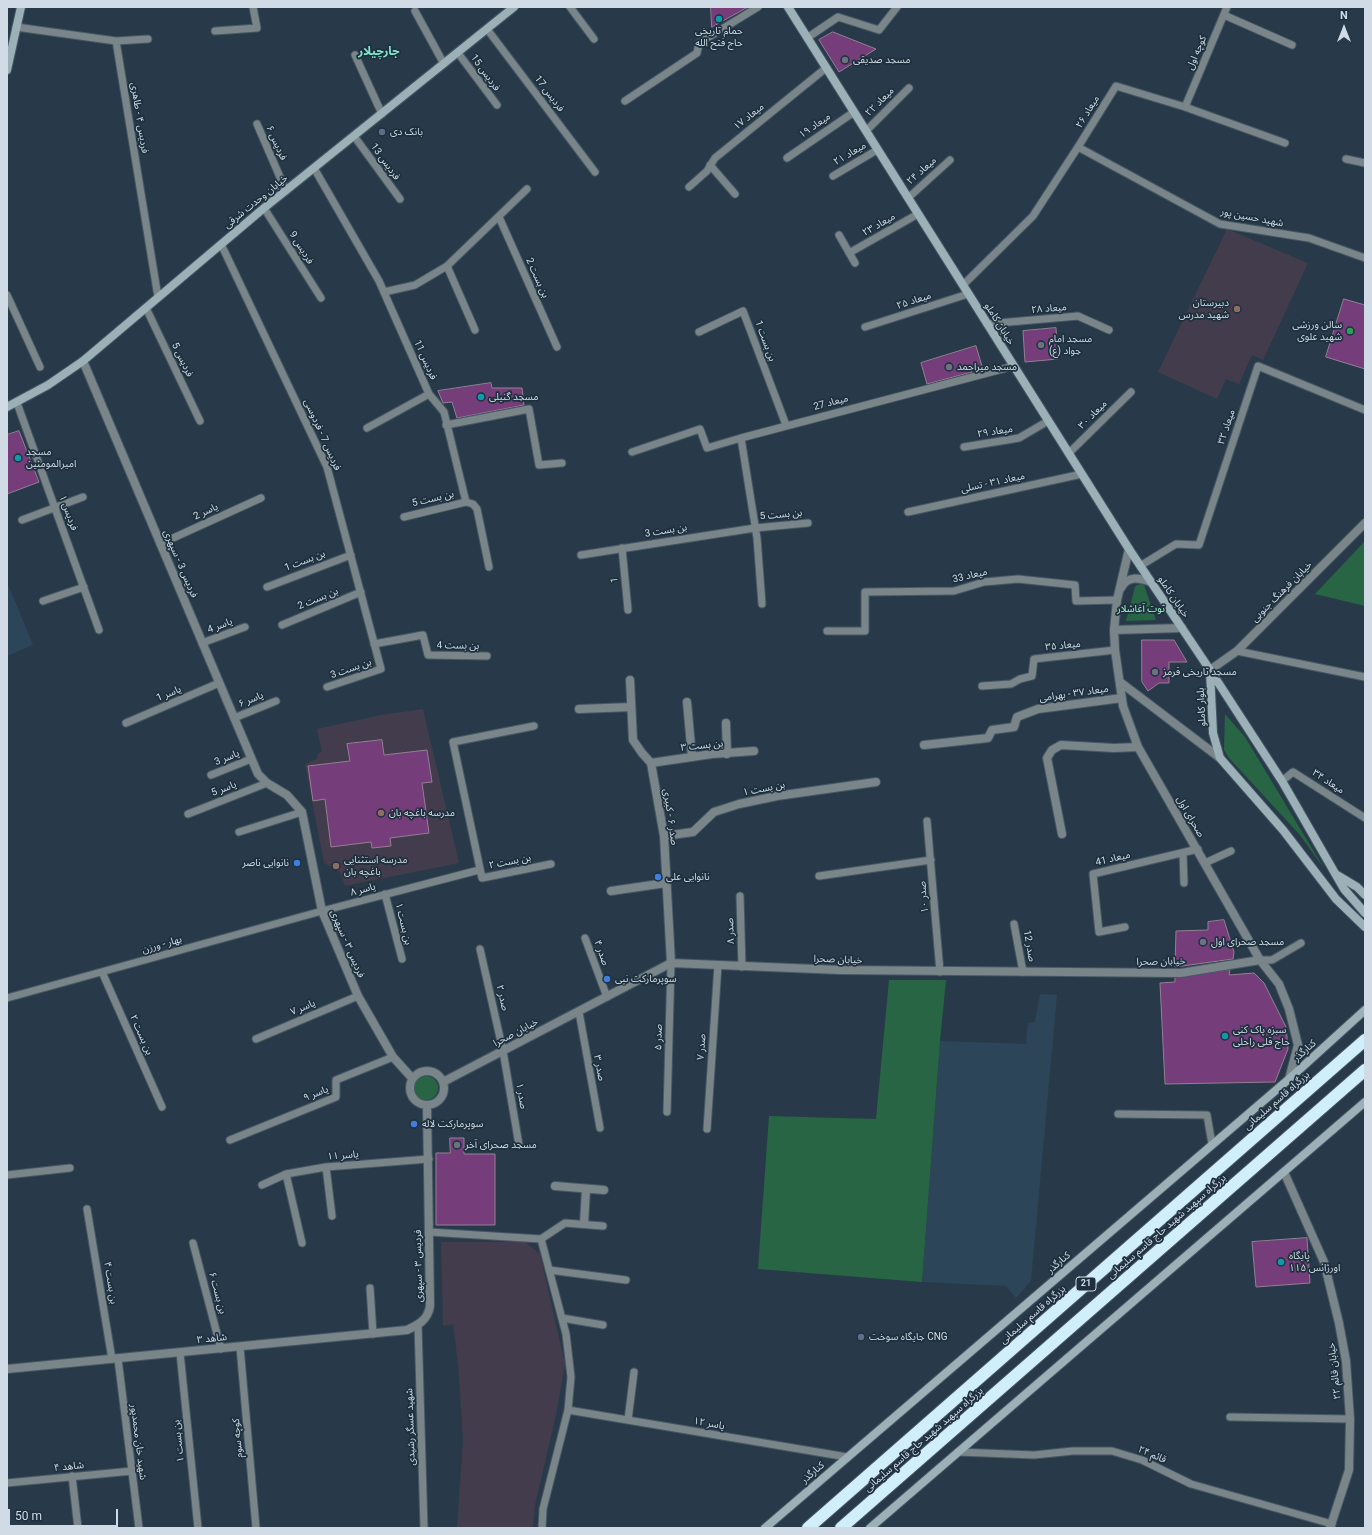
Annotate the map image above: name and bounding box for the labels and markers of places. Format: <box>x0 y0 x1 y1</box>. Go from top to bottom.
marker: حمام تاریخی حاج فتح الله <box>714 14 724 24</box>
place label: حمام تاریخی حاج فتح الله <box>695 25 743 48</box>
place label: مسجد صدیقی <box>853 54 911 66</box>
marker: مسجد صدیقی <box>840 55 850 65</box>
place label: بانک دی <box>390 126 423 138</box>
marker: بانک دی <box>377 127 387 137</box>
place label: دبیرستان شهید مدرس <box>1179 297 1229 320</box>
marker: دبیرستان شهید مدرس <box>1232 304 1242 314</box>
place label: سالن ورزشی شهید علوی <box>1292 319 1342 342</box>
marker: سالن ورزشی شهید علوی <box>1345 326 1355 336</box>
place label: مسجد امام جواد (ع) <box>1049 333 1092 356</box>
marker: مسجد امام جواد (ع) <box>1036 340 1046 350</box>
place label: مسجد میراحمد <box>957 361 1017 373</box>
marker: مسجد میراحمد <box>944 362 954 372</box>
place label: مسجد گنیلی <box>489 391 539 403</box>
marker: مسجد گنیلی <box>476 392 486 402</box>
place label: مسجد امیرالمومنین <box>26 446 76 470</box>
marker: مسجد امیرالمومنین <box>13 453 23 463</box>
place label: مسجد تاریخی قرمز <box>1163 666 1237 678</box>
marker: مسجد تاریخی قرمز <box>1150 667 1160 677</box>
place label: مدرسه باغچه بان <box>389 807 455 819</box>
marker: مدرسه باغچه بان <box>376 808 386 818</box>
place label: مدرسه استثنایی باغچه بان <box>344 854 407 878</box>
place label: نانوایی ناصر <box>242 857 289 869</box>
marker: نانوایی ناصر <box>292 858 302 868</box>
marker: مدرسه استثنایی باغچه بان <box>331 861 341 871</box>
place label: نانوایی علی <box>666 871 710 883</box>
marker: نانوایی علی <box>653 872 663 882</box>
place label: مسجد صحرای اول <box>1211 936 1284 948</box>
marker: مسجد صحرای اول <box>1198 937 1208 947</box>
place label: سوپرمارکت نبی <box>615 973 677 985</box>
marker: سوپرمارکت نبی <box>602 974 612 984</box>
place label: سبزه پاک کنی حاج قلی راحلی <box>1233 1024 1290 1048</box>
marker: سبزه پاک کنی حاج قلی راحلی <box>1220 1031 1230 1041</box>
place label: سوپرمارکت لاله <box>422 1118 483 1130</box>
marker: سوپرمارکت لاله <box>409 1119 419 1129</box>
place label: مسجد صحرای آخر <box>465 1139 537 1151</box>
marker: مسجد صحرای آخر <box>452 1140 462 1150</box>
place label: پایگاه اورژانس ۱۱۵ <box>1289 1250 1340 1274</box>
marker: پایگاه اورژانس ۱۱۵ <box>1276 1257 1286 1267</box>
place label: جایگاه سوخت CNG <box>869 1331 948 1343</box>
marker: جایگاه سوخت CNG <box>856 1332 866 1342</box>

